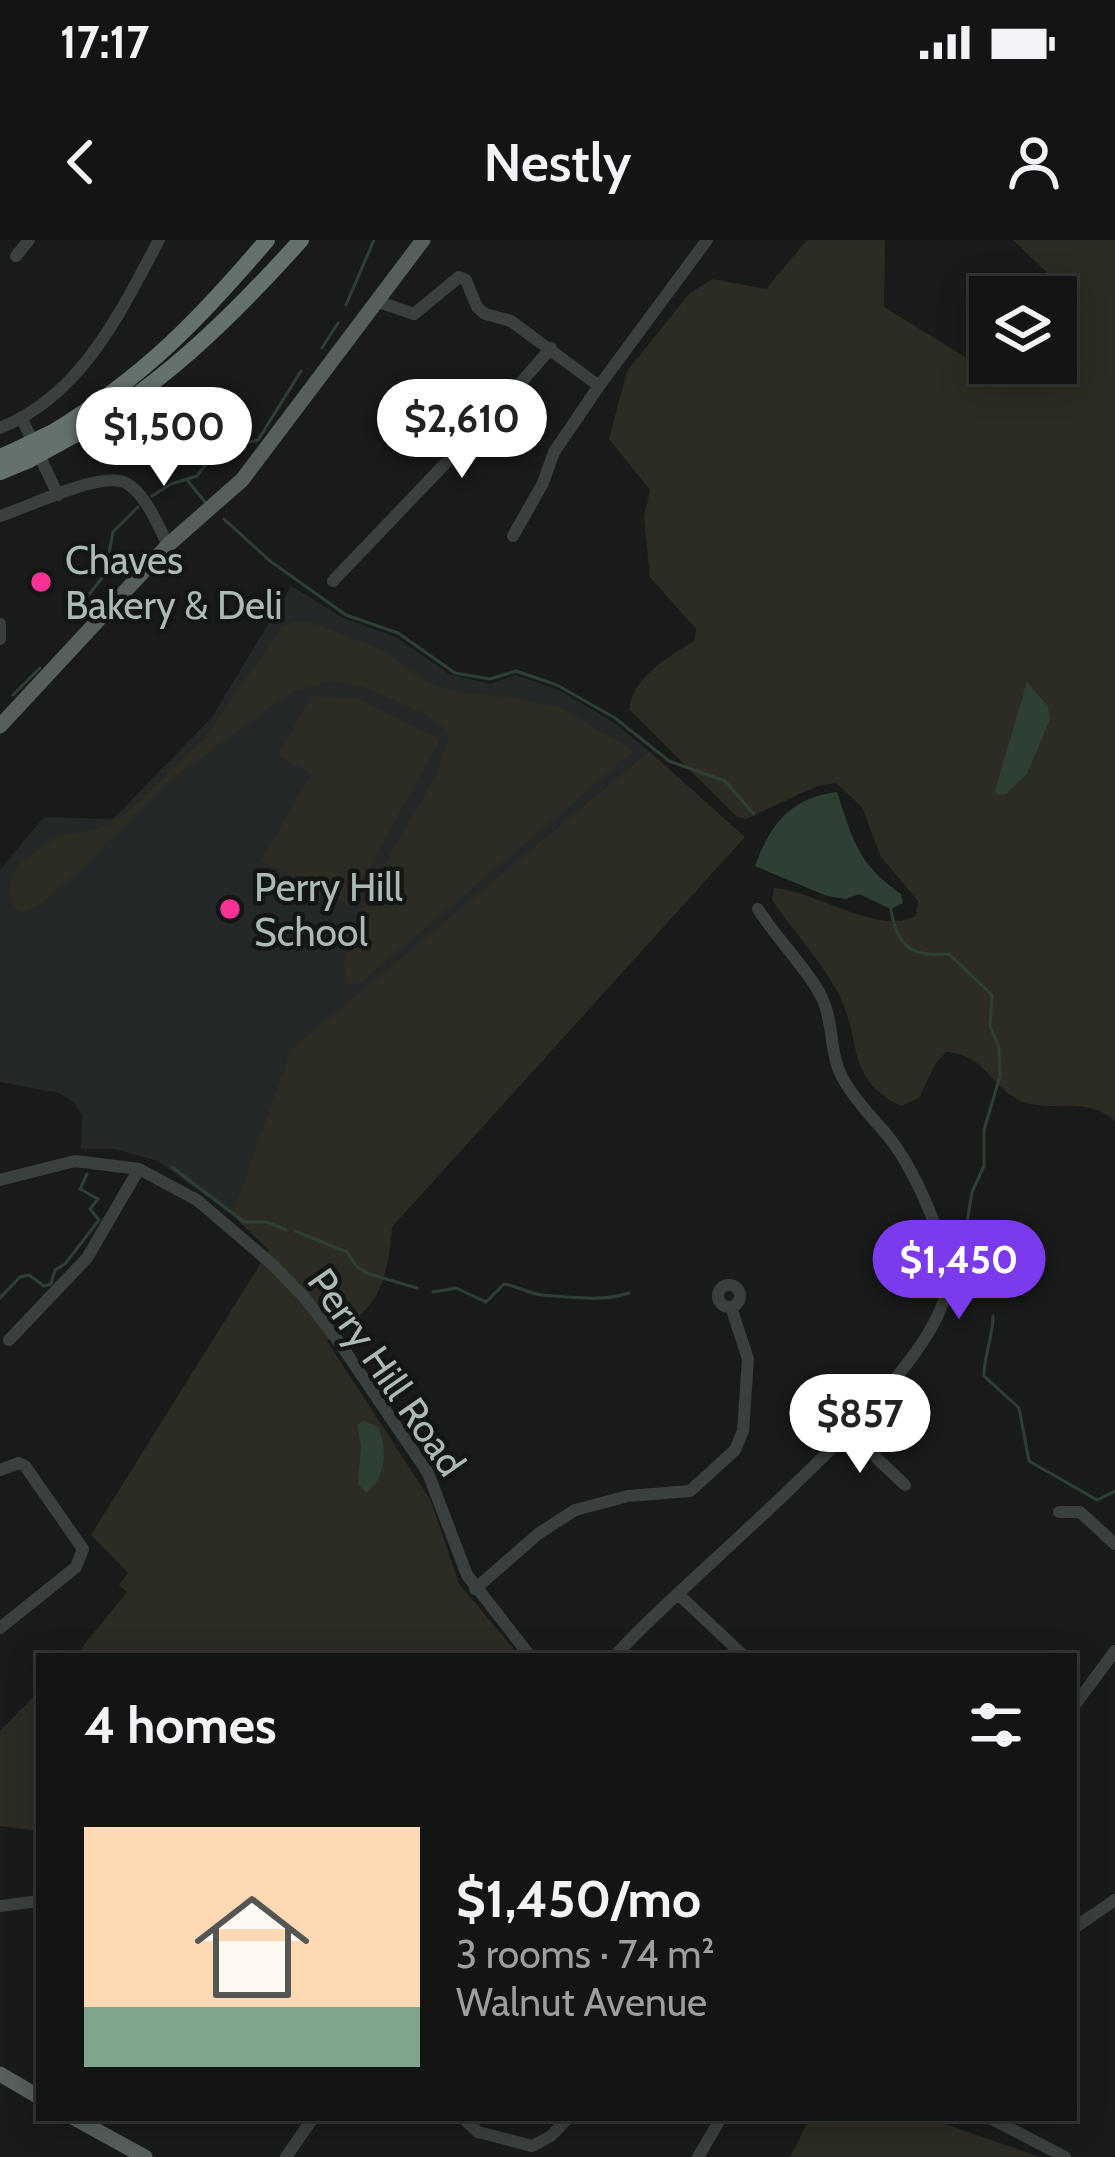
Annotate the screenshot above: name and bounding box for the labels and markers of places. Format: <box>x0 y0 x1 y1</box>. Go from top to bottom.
pin: $2,610 <box>364 379 560 481</box>
pin: $1,500 <box>66 387 262 489</box>
place label: Chaves Bakery & Deli <box>65 536 283 629</box>
marker: Chaves Bakery & Deli <box>28 569 54 595</box>
place label: Perry Hill School <box>254 863 403 956</box>
marker: Perry Hill School <box>217 896 243 922</box>
pin: $1,450 <box>861 1220 1057 1322</box>
pin: $857 <box>789 1374 931 1476</box>

